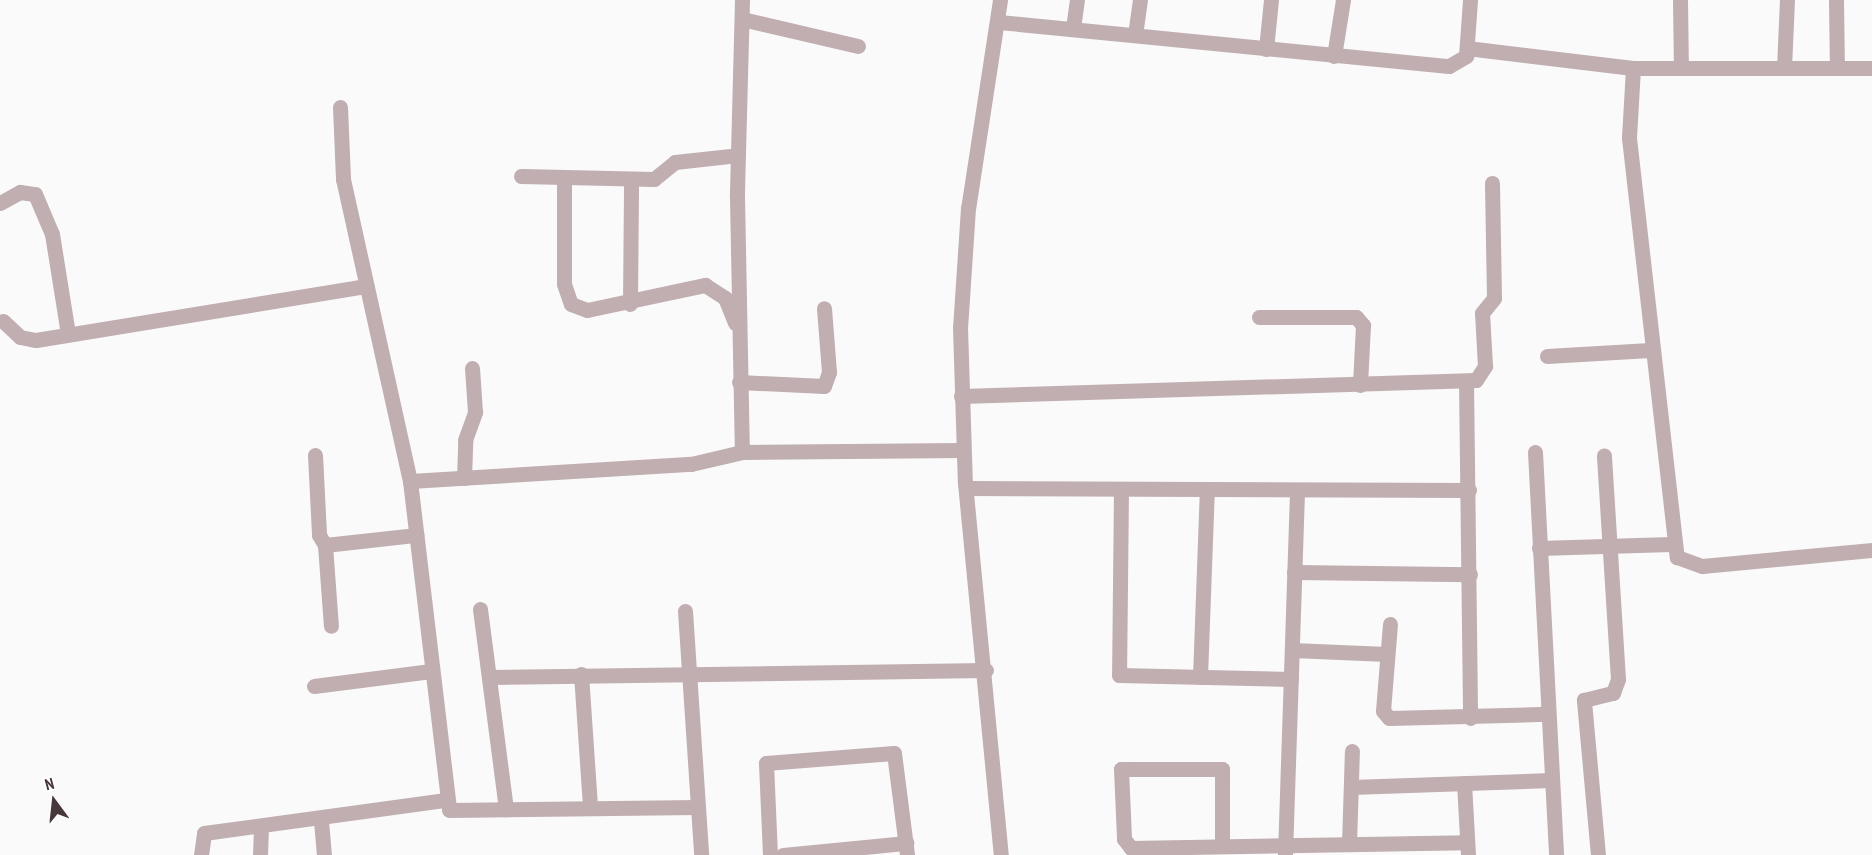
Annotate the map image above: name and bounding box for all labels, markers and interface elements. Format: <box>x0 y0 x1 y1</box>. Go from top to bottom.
north arrow <box>24 771 84 831</box>
text: N <box>43 773 56 794</box>

